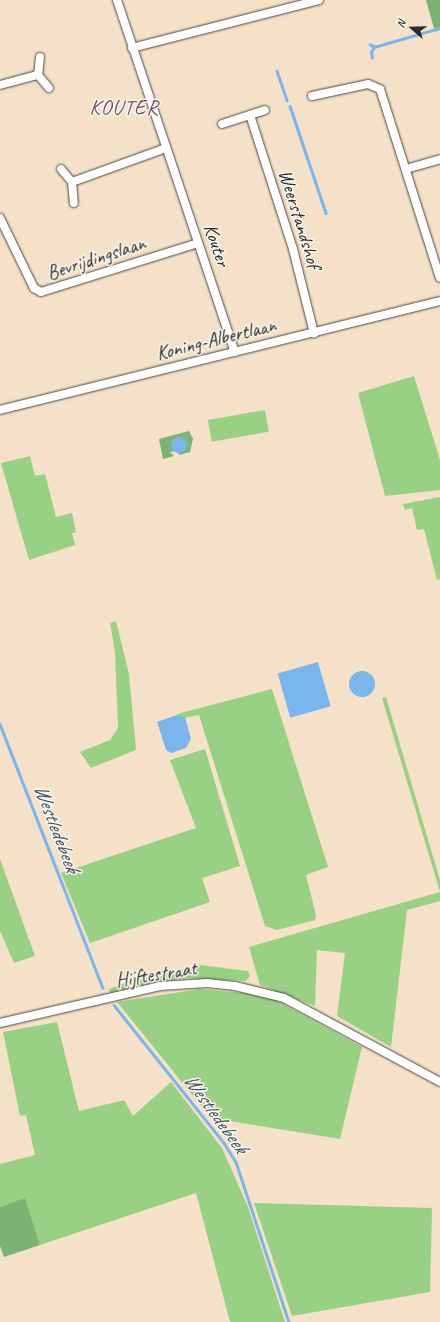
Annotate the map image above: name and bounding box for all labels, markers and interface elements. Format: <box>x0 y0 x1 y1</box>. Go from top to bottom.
north arrow <box>392 8 432 48</box>
text: N <box>393 18 408 29</box>
district label: KOUTER <box>90 94 158 120</box>
street label: Weerstandshof <box>274 167 326 271</box>
street label: Kouter <box>199 220 235 270</box>
street label: Bevrijdingslaan <box>44 231 148 285</box>
street label: Koning-Albertlaan <box>154 313 278 365</box>
water label: Westledebeek <box>29 780 85 876</box>
street label: Hijftestraat <box>114 956 198 992</box>
water label: Westledebeek <box>179 1068 253 1158</box>

